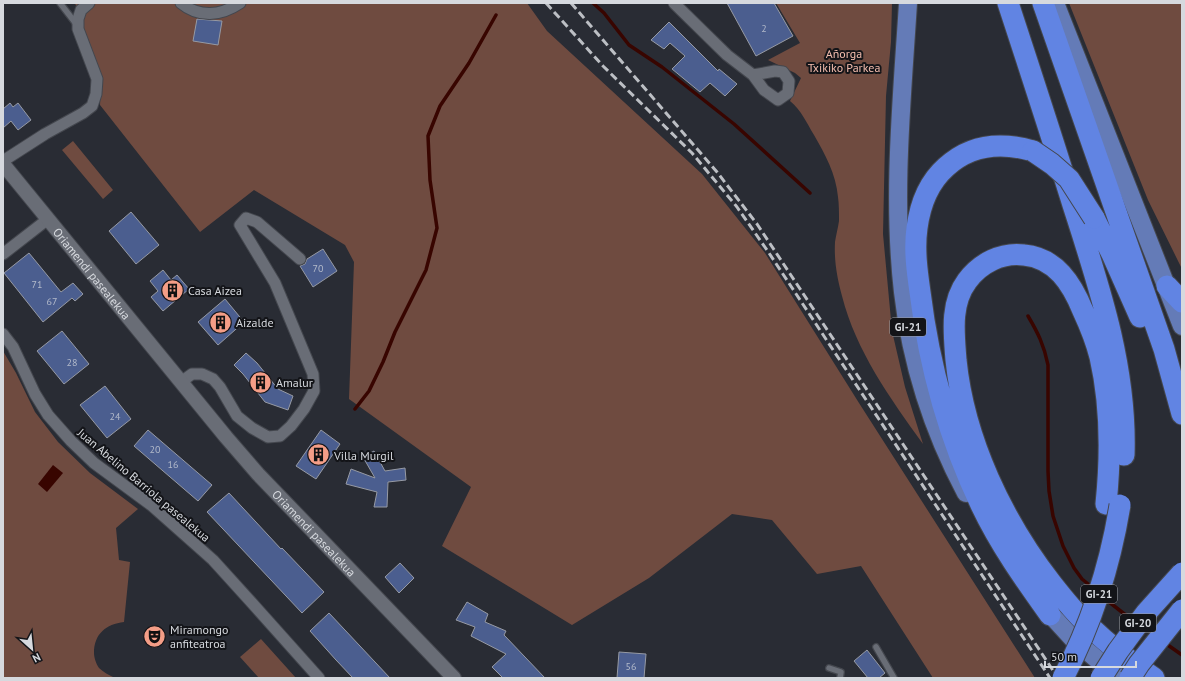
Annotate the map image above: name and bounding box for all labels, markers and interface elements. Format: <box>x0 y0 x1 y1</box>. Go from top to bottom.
house number: 2 <box>761 22 767 35</box>
park label: Añorga Txikiko Parkea <box>808 46 880 75</box>
street label: Oriamendi pasealekua <box>50 224 134 322</box>
house number: 70 <box>313 262 324 275</box>
building icon: Casa Aizea <box>159 277 185 303</box>
house number: 71 <box>32 278 42 291</box>
place label: Casa Aizea <box>188 283 242 298</box>
house number: 67 <box>47 295 57 308</box>
building icon: Aizalde <box>208 309 234 335</box>
place label: Aizalde <box>236 315 274 330</box>
road number: GI-21 <box>890 318 926 336</box>
house number: 28 <box>67 356 77 369</box>
building icon: Amalur <box>247 369 273 395</box>
place label: Amalur <box>276 375 313 390</box>
house number: 24 <box>110 410 121 423</box>
street label: Juan Abelino Barriola pasealekua <box>74 424 213 545</box>
building icon: Villa Murgil <box>305 442 331 468</box>
house number: 20 <box>150 443 161 456</box>
place label: Villa Murgil <box>333 448 394 463</box>
house number: 16 <box>168 458 178 471</box>
street label: Oriamendi pasealekua <box>270 486 360 579</box>
road number: GI-21 <box>1081 585 1117 603</box>
road number: GI-20 <box>1120 614 1156 632</box>
place label: Miramongo anfiteatroa <box>170 622 228 651</box>
theatre icon: Miramongo anfiteatroa <box>141 623 167 649</box>
north arrow <box>12 629 52 669</box>
scale bar <box>1045 643 1136 669</box>
text: 50 m <box>1051 649 1077 664</box>
text: N <box>30 650 43 666</box>
house number: 56 <box>626 660 636 673</box>

